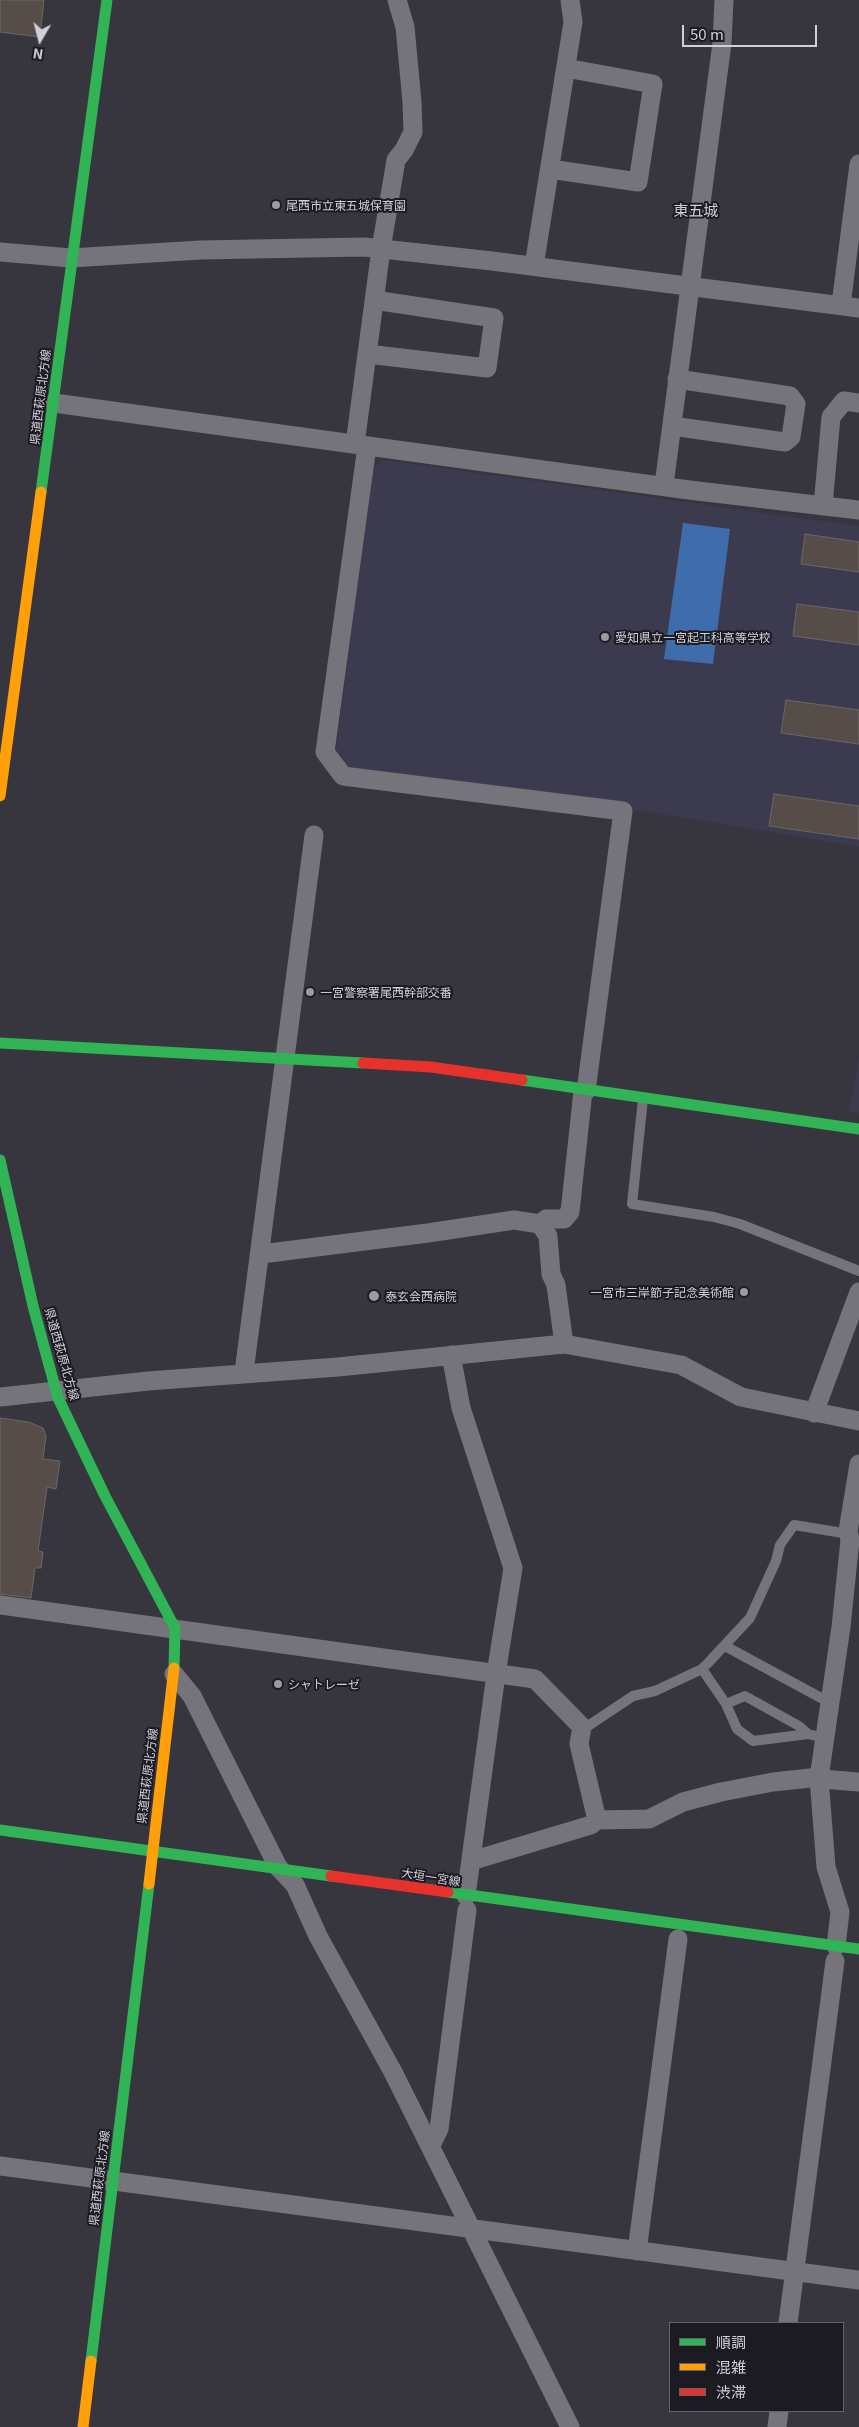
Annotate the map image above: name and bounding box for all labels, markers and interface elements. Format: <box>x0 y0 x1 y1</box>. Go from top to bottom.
north arrow <box>15 15 65 65</box>
scale bar <box>684 15 819 47</box>
text: 50 m <box>690 23 724 44</box>
text: N <box>31 44 45 65</box>
place label: 尾西市立東五城保育園 <box>286 198 406 212</box>
marker: 尾西市立東五城保育園 <box>270 199 282 211</box>
district label: 東五城 <box>674 201 718 219</box>
street label: 県道西萩原北方線 <box>27 348 53 446</box>
place label: 愛知県立一宮起工科高等学校 <box>615 630 771 644</box>
marker: 愛知県立一宮起工科高等学校 <box>599 631 611 643</box>
place label: 一宮警察署尾西幹部交番 <box>320 985 452 999</box>
marker: 一宮警察署尾西幹部交番 <box>304 986 316 998</box>
place label: 一宮市三岸節子記念美術館 <box>590 1285 734 1299</box>
marker: 一宮市三岸節子記念美術館 <box>738 1286 750 1298</box>
marker: 泰玄会西病院 <box>367 1289 381 1303</box>
place label: 泰玄会西病院 <box>385 1289 457 1303</box>
street label: 県道西萩原北方線 <box>42 1306 82 1402</box>
place label: シャトレーゼ <box>288 1677 360 1691</box>
marker: シャトレーゼ <box>272 1678 284 1690</box>
street label: 県道西萩原北方線 <box>134 1727 160 1825</box>
street label: 大垣一宮線 <box>400 1865 462 1889</box>
street label: 県道西萩原北方線 <box>86 2129 112 2227</box>
legend <box>669 2322 844 2412</box>
text: 順調 <box>716 2331 746 2352</box>
text: 混雑 <box>716 2356 746 2377</box>
text: 渋滞 <box>716 2381 746 2402</box>

